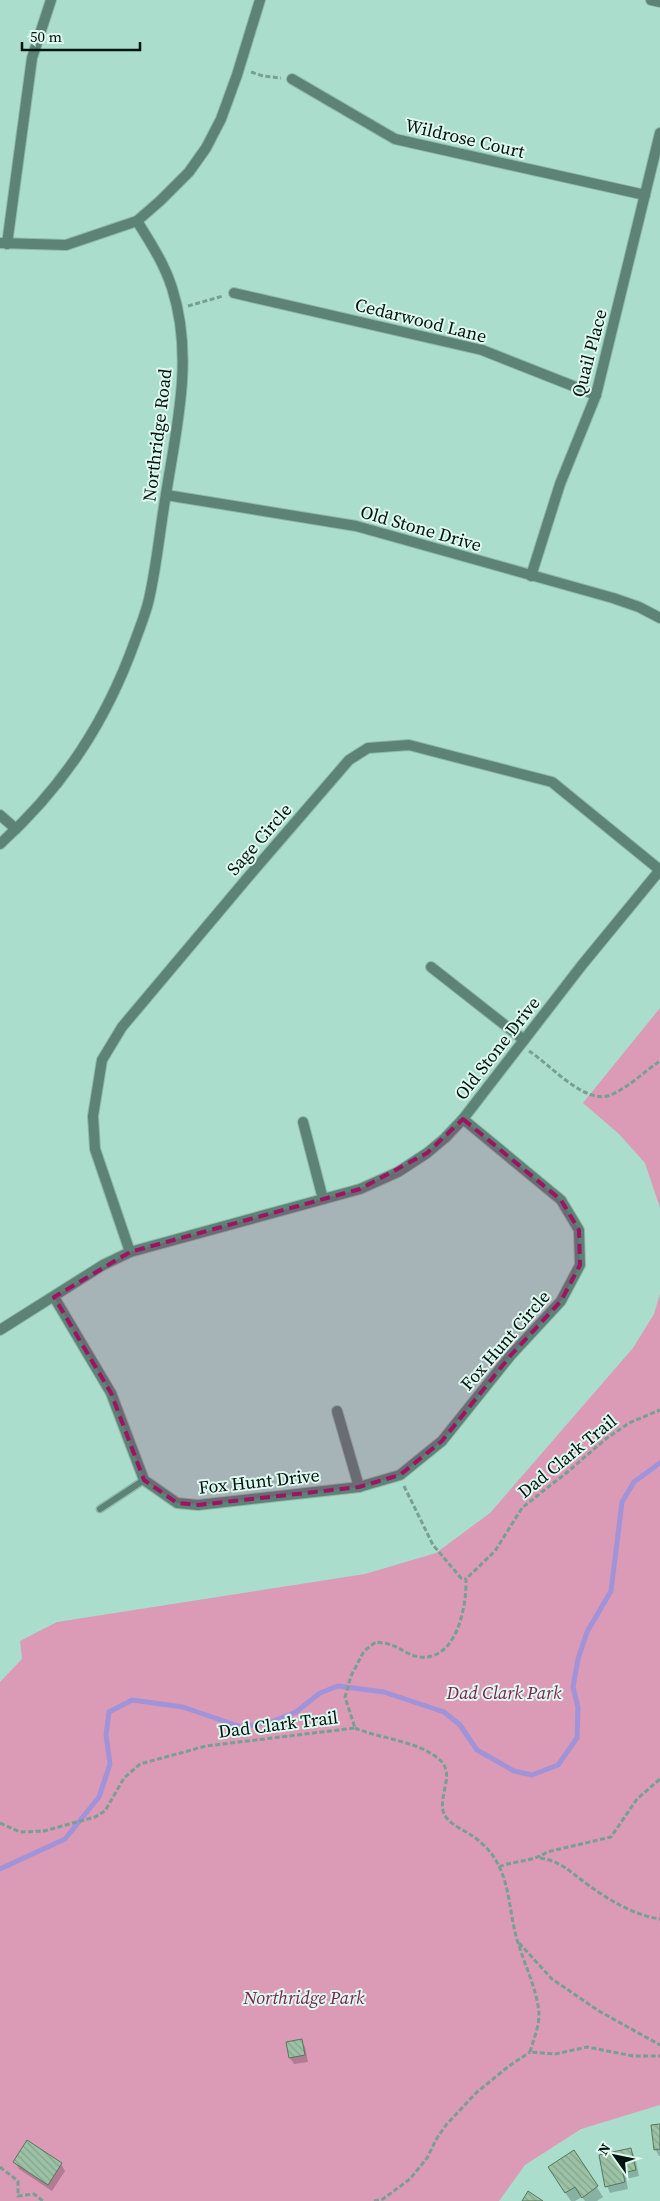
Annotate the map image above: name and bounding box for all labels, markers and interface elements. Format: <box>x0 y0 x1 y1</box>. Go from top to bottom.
scale bar <box>22 20 140 52</box>
text: 50 m <box>30 26 62 47</box>
street label: Wildrose Court <box>403 112 527 164</box>
street label: Cedarwood Lane <box>353 292 489 348</box>
street label: Quail Place <box>565 306 613 400</box>
street label: Northridge Road <box>136 367 178 503</box>
street label: Old Stone Drive <box>358 499 484 557</box>
street label: Sage Circle <box>221 798 297 880</box>
street label: Old Stone Drive <box>449 991 545 1105</box>
street label: Fox Hunt Circle <box>454 1285 556 1395</box>
street label: Dad Clark Trail <box>512 1408 622 1504</box>
street label: Fox Hunt Drive <box>197 1462 321 1500</box>
park label: Dad Clark Park <box>446 1680 562 1705</box>
street label: Dad Clark Trail <box>217 1704 339 1744</box>
park label: Northridge Park <box>242 1985 365 2010</box>
north arrow <box>590 2131 640 2181</box>
text: N <box>593 2139 615 2159</box>

